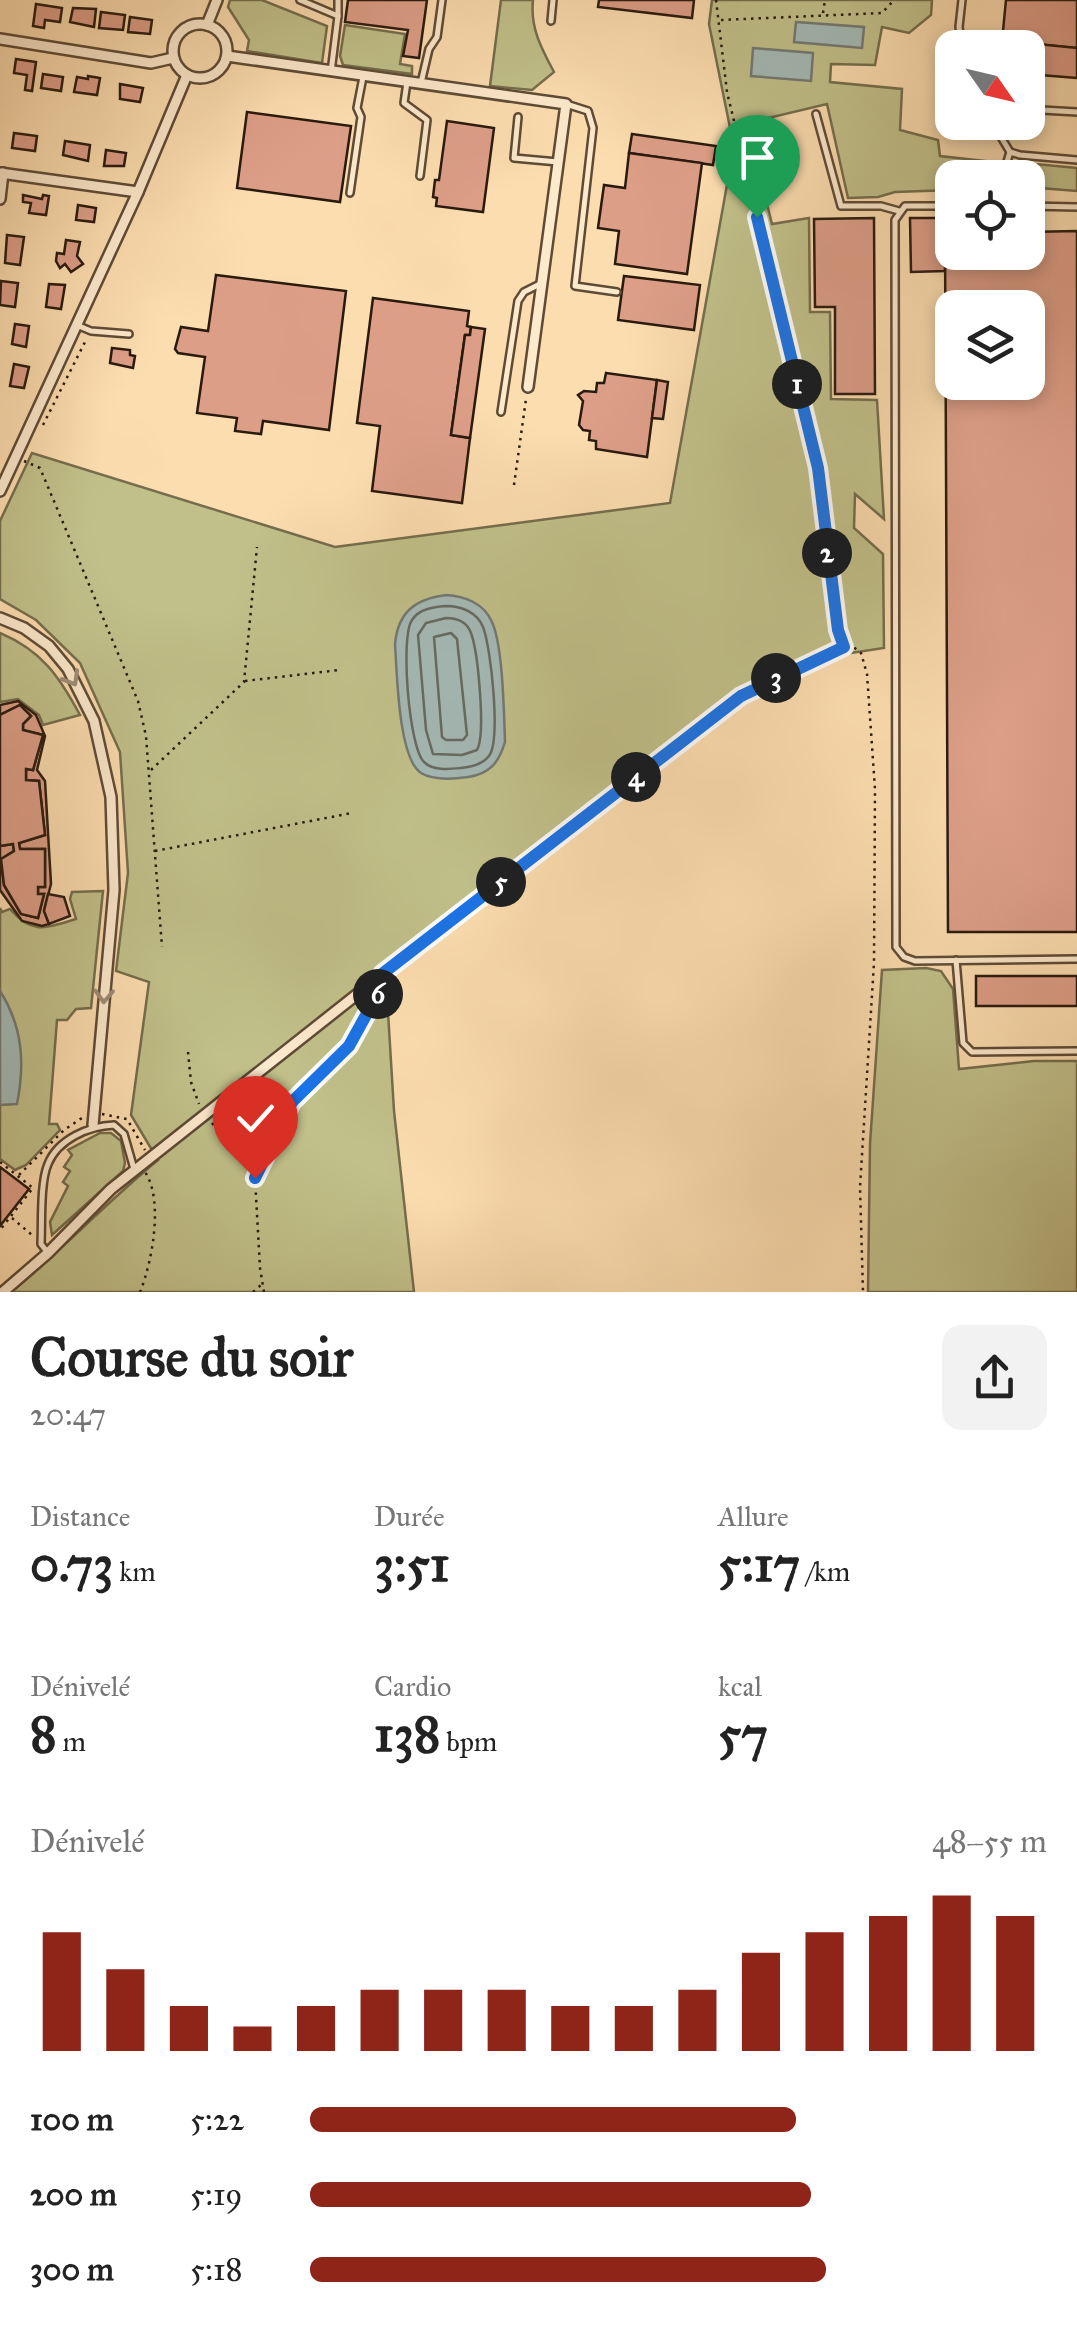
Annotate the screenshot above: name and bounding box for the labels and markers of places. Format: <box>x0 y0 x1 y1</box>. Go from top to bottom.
pin <box>715 115 800 218</box>
pin: 1 <box>772 359 822 409</box>
pin: 2 <box>802 528 852 578</box>
pin: 3 <box>751 653 801 703</box>
pin: 4 <box>611 752 661 802</box>
pin: 5 <box>476 857 526 907</box>
pin: 6 <box>353 969 403 1019</box>
pin <box>213 1076 298 1179</box>

